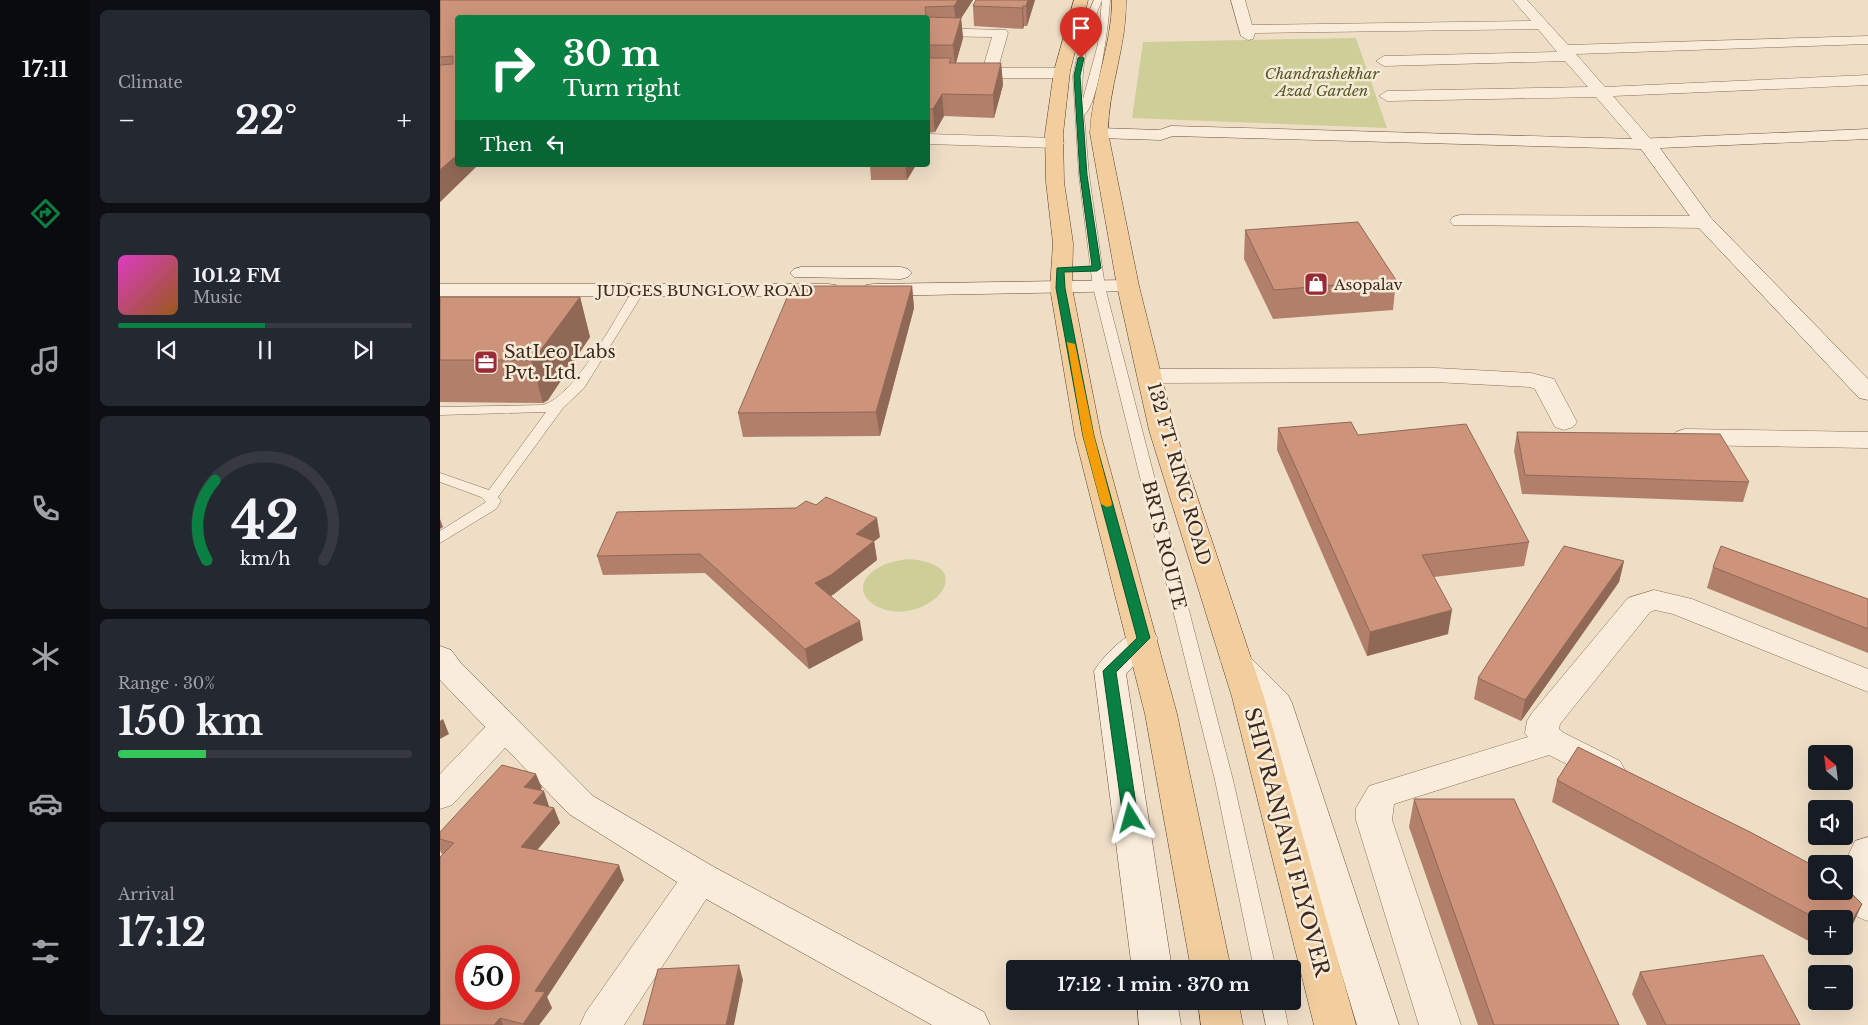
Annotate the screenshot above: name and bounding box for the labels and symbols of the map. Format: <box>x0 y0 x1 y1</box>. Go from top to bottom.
pin <box>1060 7 1102 58</box>
park label: Chandrashekhar Azad Garden <box>1265 64 1380 100</box>
shop icon: Asopalav <box>1303 271 1329 297</box>
place label: Asopalav <box>1333 275 1403 294</box>
street label: JUDGES BUNGLOW ROAD <box>595 281 813 300</box>
place label: SatLeo Labs Pvt. Ltd. <box>504 341 616 384</box>
office icon: SatLeo Labs Pvt. Ltd. <box>473 349 499 375</box>
street label: 132 FT. RING ROAD <box>1142 380 1216 568</box>
street label: BRTS ROUTE <box>1137 478 1191 612</box>
street label: SHIVRANJANI FLYOVER <box>1239 705 1336 981</box>
north arrow <box>1808 745 1852 790</box>
position arrow <box>1104 791 1156 843</box>
speed limit sign: 50 <box>455 945 520 1010</box>

